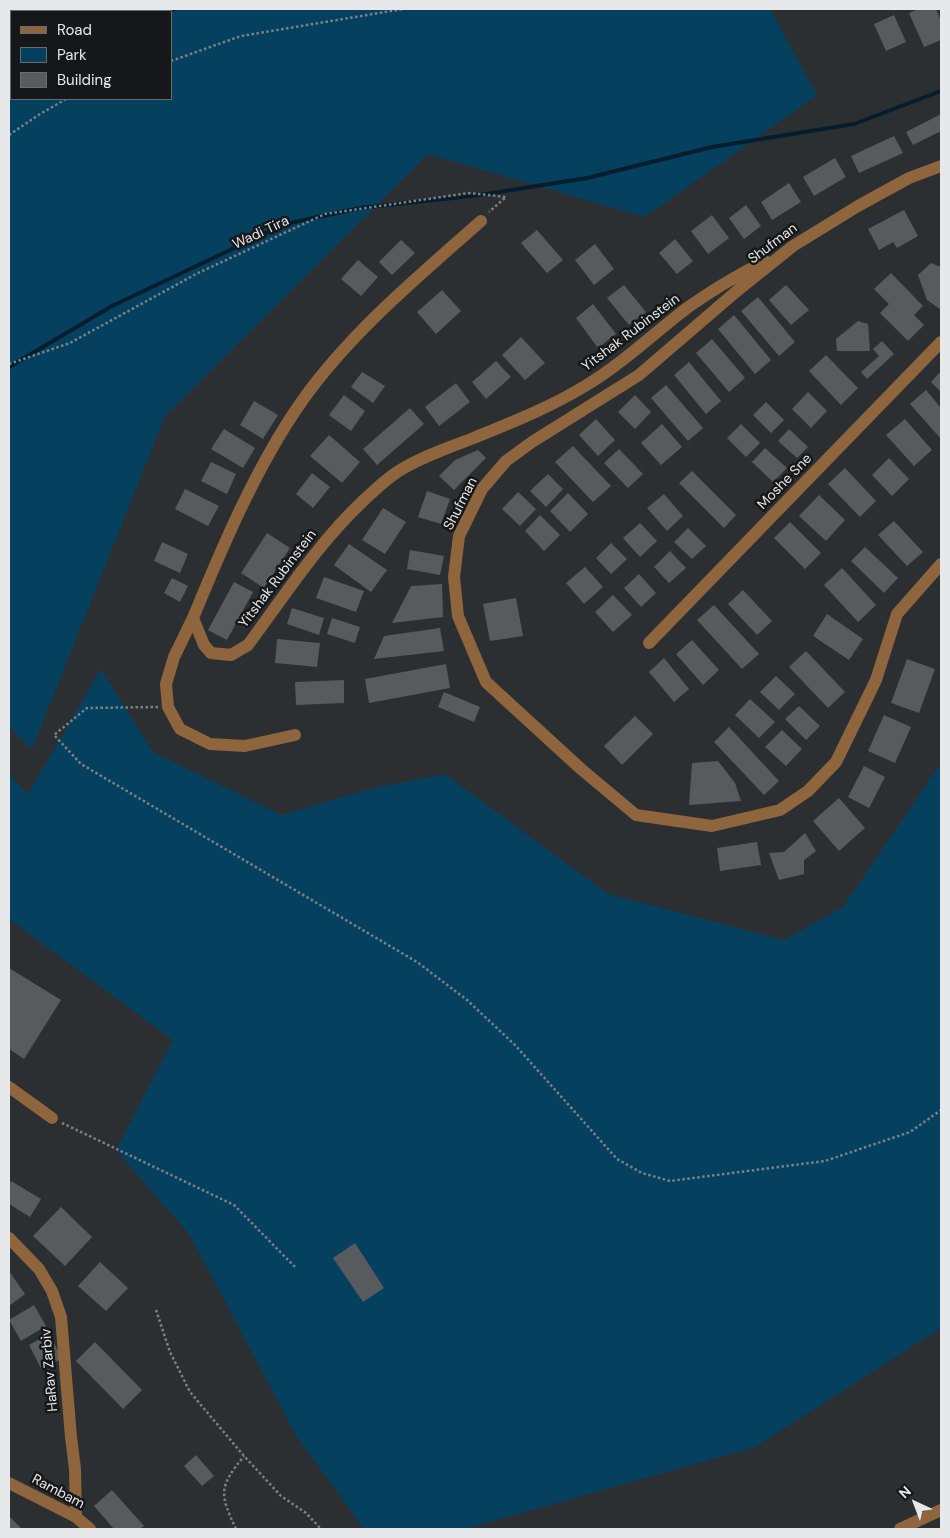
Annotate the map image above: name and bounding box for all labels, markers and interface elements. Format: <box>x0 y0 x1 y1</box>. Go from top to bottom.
legend <box>10 10 172 100</box>
text: Road <box>57 20 92 40</box>
text: Park <box>57 45 87 65</box>
text: Building <box>57 70 112 90</box>
street label: Wadi Tira <box>230 213 292 253</box>
street label: Shufman <box>745 220 801 268</box>
street label: Yitshak Rubinstein <box>579 291 683 375</box>
street label: Moshe Sne <box>754 451 816 513</box>
street label: Shufman <box>441 475 481 533</box>
street label: Yitshak Rubinstein <box>236 527 320 631</box>
street label: HaRav Zarbiv <box>38 1328 62 1412</box>
street label: Rambam <box>29 1471 87 1513</box>
north arrow <box>890 1478 940 1528</box>
text: N <box>895 1482 915 1502</box>

